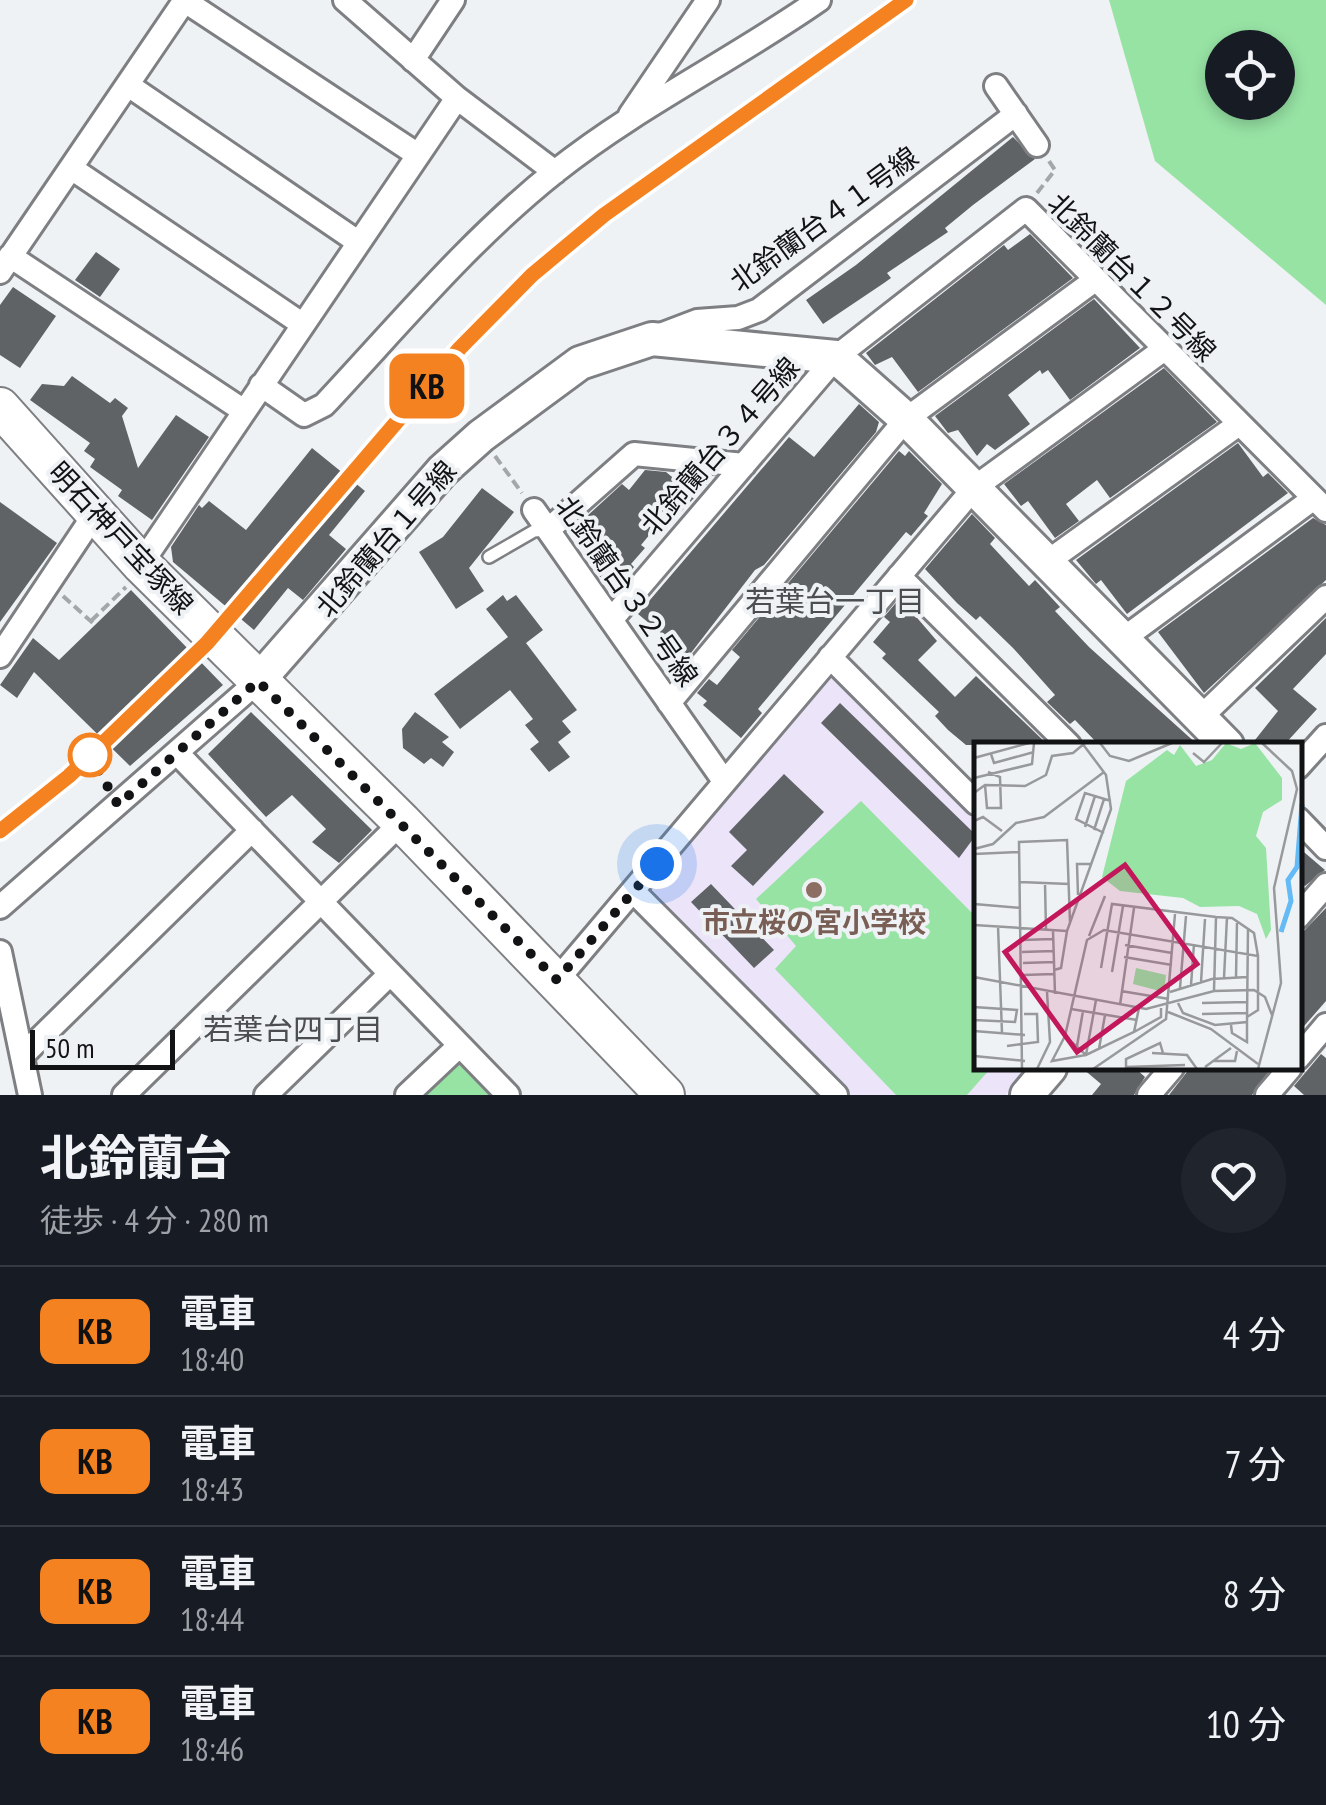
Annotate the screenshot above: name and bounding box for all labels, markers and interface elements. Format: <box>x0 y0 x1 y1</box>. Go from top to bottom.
map controls <box>1205 30 1295 120</box>
button: locate <box>1205 30 1295 120</box>
street label: 北鈴蘭台４１号線 <box>722 138 925 299</box>
street label: 北鈴蘭台１２号線 <box>1040 184 1225 369</box>
street label: 北鈴蘭台３４号線 <box>632 349 807 542</box>
line badge: KB <box>382 354 472 418</box>
text: KB <box>409 363 445 409</box>
street label: 明石神戸宝塚線 <box>41 453 202 622</box>
street label: 北鈴蘭台１号線 <box>307 453 464 625</box>
street label: 北鈴蘭台３２号線 <box>548 488 707 693</box>
district label: 若葉台一丁目 <box>745 581 925 620</box>
unlabelled marker <box>69 734 111 776</box>
inset map <box>974 742 1301 1070</box>
your location <box>632 839 682 889</box>
marker: 市立桜の宮小学校 <box>803 879 825 901</box>
place label: 市立桜の宮小学校 <box>702 903 926 940</box>
district label: 若葉台四丁目 <box>203 1009 383 1048</box>
scale bar <box>30 1025 175 1070</box>
text: 50 m <box>45 1029 94 1066</box>
text: 北鈴蘭台 <box>40 1126 232 1188</box>
button: heart <box>1181 1128 1286 1233</box>
text: 徒歩 · 4 分 · 280 m <box>40 1199 269 1241</box>
text: 電車 <box>180 1288 256 1337</box>
text: KB <box>77 1308 113 1354</box>
text: 4 分 <box>1223 1309 1286 1358</box>
text: 18:40 <box>180 1338 244 1380</box>
text: 電車 <box>180 1418 256 1467</box>
text: KB <box>77 1438 113 1484</box>
text: 7 分 <box>1224 1439 1286 1488</box>
text: 18:43 <box>180 1468 244 1510</box>
text: 電車 <box>180 1548 256 1597</box>
text: KB <box>77 1568 113 1614</box>
text: 8 分 <box>1223 1569 1286 1618</box>
text: 18:44 <box>180 1598 244 1640</box>
text: 電車 <box>180 1678 256 1727</box>
text: KB <box>77 1698 113 1744</box>
text: 10 分 <box>1206 1699 1286 1748</box>
text: 18:46 <box>180 1728 244 1770</box>

